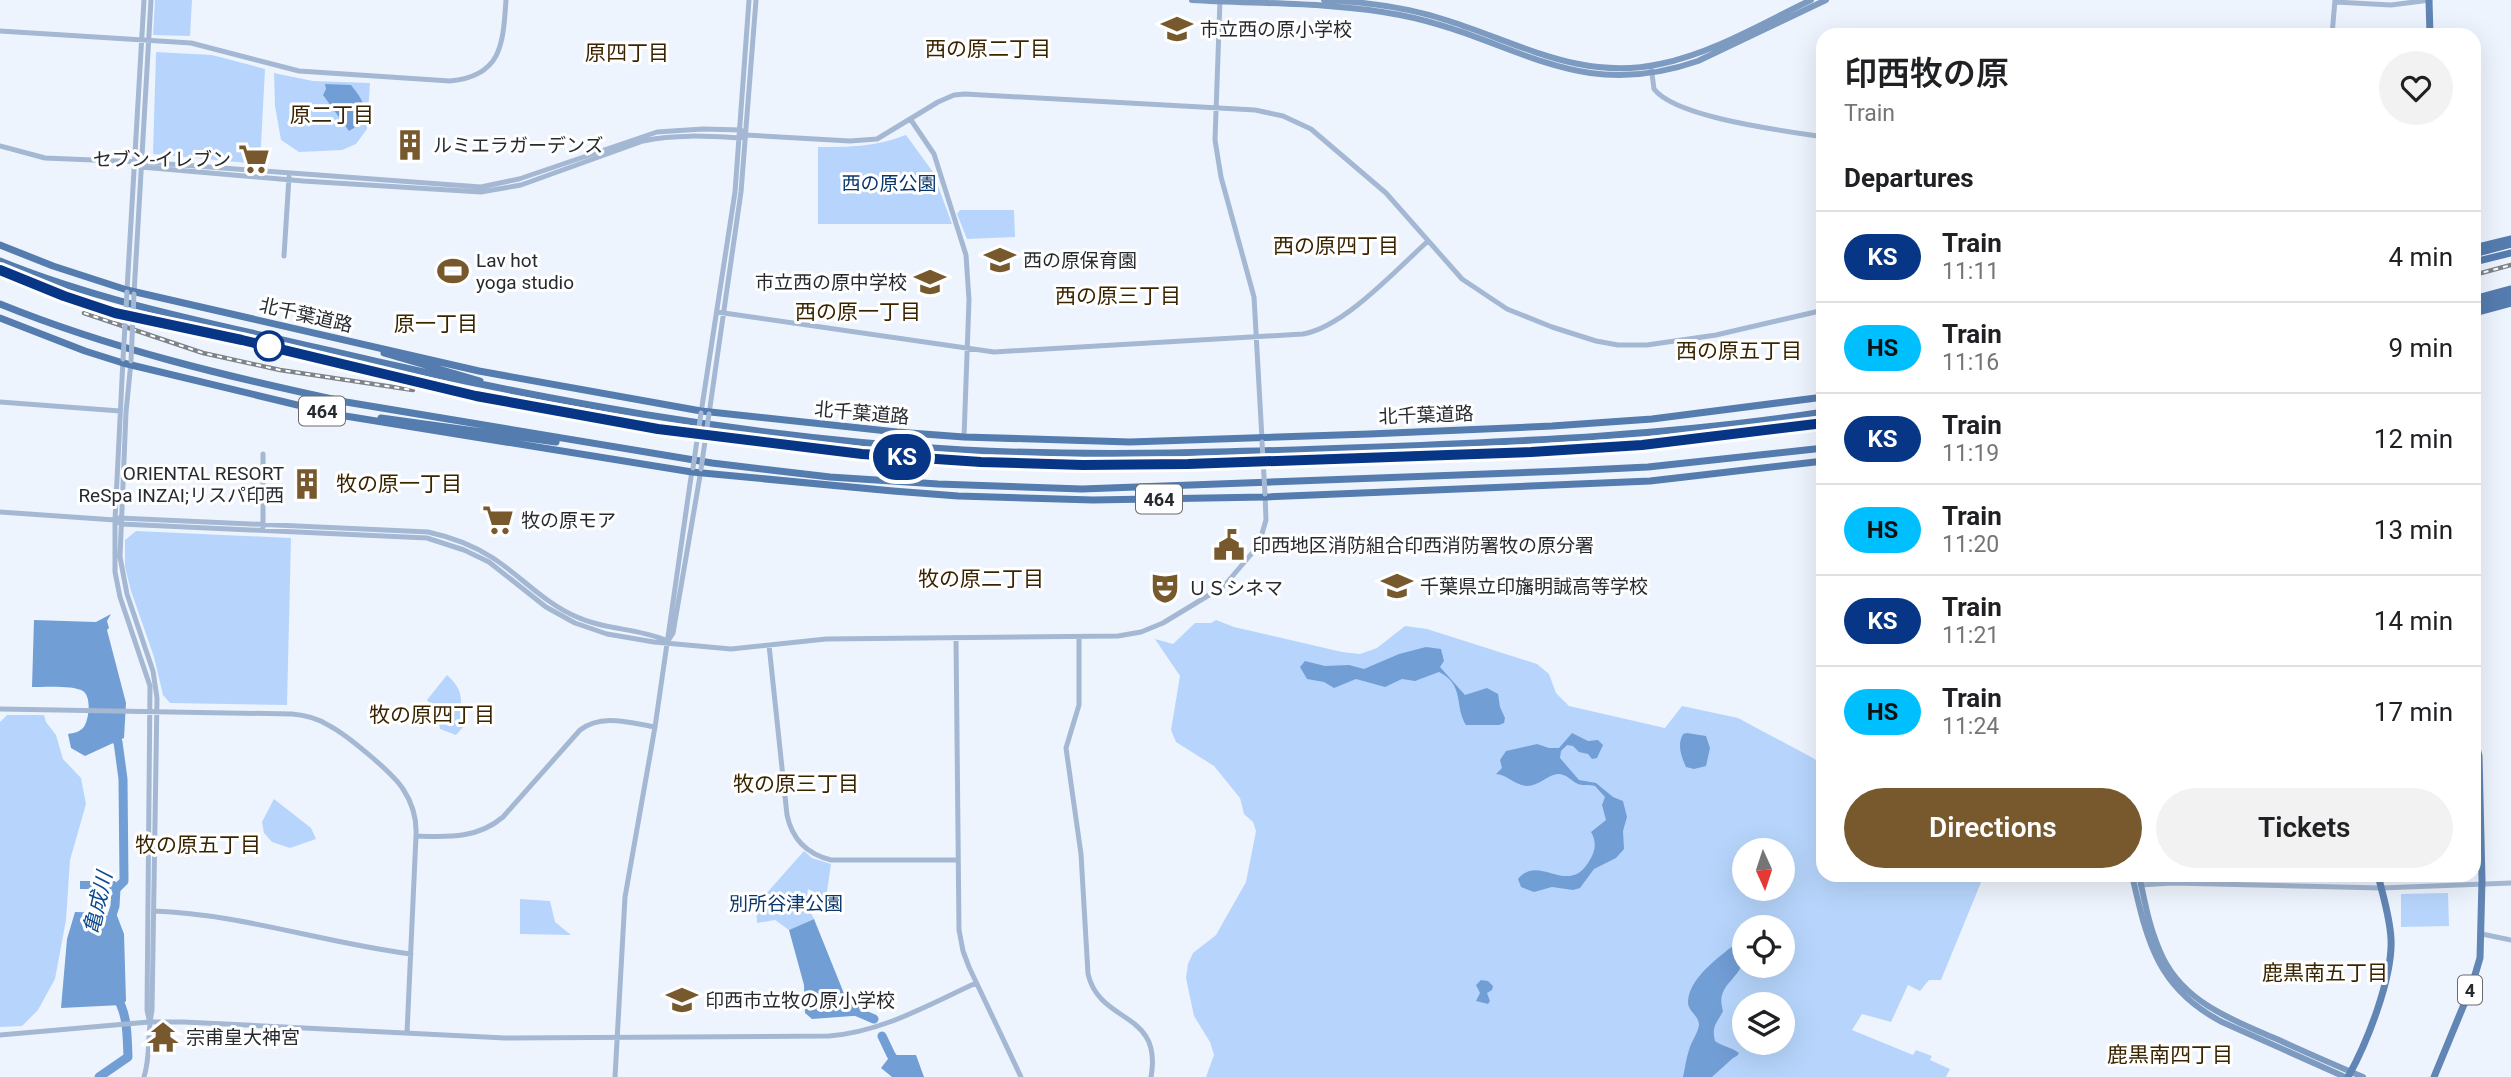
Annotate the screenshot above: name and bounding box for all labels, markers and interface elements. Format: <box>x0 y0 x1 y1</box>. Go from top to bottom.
school or university icon: 市立西の原小学校 <box>1160 12 1194 46</box>
place label: 市立西の原小学校 <box>1200 18 1352 41</box>
district label: 西の原二丁目 <box>925 37 1051 61</box>
district label: 原四丁目 <box>585 41 669 65</box>
button: heart <box>2379 51 2453 125</box>
text: 印西牧の原 <box>1844 54 2009 93</box>
text: Train <box>1844 100 1895 127</box>
district label: 原二丁目 <box>290 103 374 127</box>
building icon: ルミエラガーデンズ <box>393 128 427 162</box>
place label: ルミエラガーデンズ <box>433 134 604 157</box>
supermarket icon: セブン-イレブン <box>237 142 271 176</box>
place label: セブン-イレブン <box>93 148 231 171</box>
text: Departures <box>1844 163 1974 193</box>
park label: 西の原公園 <box>841 172 937 195</box>
text: Train <box>1942 228 2002 258</box>
district label: 西の原四丁目 <box>1273 234 1399 258</box>
text: 4 min <box>2388 242 2453 272</box>
school or university icon: 西の原保育園 <box>983 243 1017 277</box>
text: KS <box>1867 243 1898 271</box>
place label: Lav hot yoga studio <box>476 249 574 294</box>
place label: 西の原保育園 <box>1023 249 1137 272</box>
sports icon: Lav hot yoga studio <box>436 254 470 288</box>
text: 11:11 <box>1942 258 1999 285</box>
school or university icon: 市立西の原中学校 <box>913 265 947 299</box>
place label: 市立西の原中学校 <box>755 271 907 294</box>
district label: 西の原三丁目 <box>1055 284 1181 308</box>
street label: 北千葉道路 <box>257 293 355 337</box>
district label: 西の原一丁目 <box>795 300 921 324</box>
district label: 原一丁目 <box>394 312 478 336</box>
text: Train <box>1942 319 2002 349</box>
unlabelled marker <box>254 331 284 361</box>
text: 9 min <box>2388 333 2453 363</box>
text: HS <box>1867 334 1898 362</box>
district label: 西の原五丁目 <box>1676 339 1802 363</box>
text: 11:16 <box>1942 349 1999 376</box>
road number: 464 <box>299 396 345 426</box>
street label: 北千葉道路 <box>814 397 910 429</box>
street label: 北千葉道路 <box>1378 402 1474 428</box>
text: Train <box>1942 410 2002 440</box>
text: 12 min <box>2374 424 2453 454</box>
text: KS <box>1867 425 1898 453</box>
line badge: KS <box>870 434 934 480</box>
text: 11:19 <box>1942 440 1999 467</box>
text: KS <box>887 443 917 471</box>
place label: ORIENTAL RESORT ReSpa INZAI;リスパ印西 <box>78 462 284 507</box>
building icon: ORIENTAL RESORT ReSpa INZAI;リスパ印西 <box>290 467 324 501</box>
district label: 牧の原一丁目 <box>336 472 462 496</box>
road number: 464 <box>1136 485 1182 514</box>
text: Train <box>1942 501 2002 531</box>
supermarket icon: 牧の原モア <box>481 503 515 537</box>
place label: 牧の原モア <box>521 509 616 532</box>
text: 13 min <box>2374 515 2453 545</box>
text: HS <box>1867 516 1898 544</box>
public building icon: 印西地区消防組合印西消防署牧の原分署 <box>1212 528 1246 562</box>
text: 11:20 <box>1942 531 1999 558</box>
place label: 印西地区消防組合印西消防署牧の原分署 <box>1252 534 1594 557</box>
district label: 牧の原二丁目 <box>918 567 1044 591</box>
school or university icon: 千葉県立印旛明誠高等学校 <box>1380 569 1414 603</box>
theatre icon: ＵＳシネマ <box>1148 571 1182 605</box>
place label: 千葉県立印旛明誠高等学校 <box>1420 575 1648 598</box>
place label: ＵＳシネマ <box>1188 577 1283 600</box>
text: Train <box>1942 592 2002 622</box>
text: 14 min <box>2374 606 2453 636</box>
text: KS <box>1867 607 1898 635</box>
text: 11:21 <box>1942 622 1999 649</box>
text: Train <box>1942 683 2002 713</box>
text: 17 min <box>2374 697 2453 727</box>
text: HS <box>1867 698 1898 726</box>
district label: 牧の原四丁目 <box>369 703 495 727</box>
text: 11:24 <box>1942 713 1999 740</box>
district label: 牧の原三丁目 <box>733 772 859 796</box>
button: Directions <box>1844 788 2142 868</box>
button: Tickets <box>2156 788 2453 868</box>
district label: 牧の原五丁目 <box>135 833 261 857</box>
north arrow <box>1732 838 1796 901</box>
map controls <box>1732 838 1795 1055</box>
water label: 亀成川 <box>79 868 117 936</box>
park label: 別所谷津公園 <box>729 892 843 915</box>
button: locate <box>1732 915 1795 978</box>
district label: 鹿黒南五丁目 <box>2262 961 2388 985</box>
road number: 4 <box>2458 975 2482 1004</box>
school or university icon: 印西市立牧の原小学校 <box>665 983 699 1017</box>
place label: 印西市立牧の原小学校 <box>705 989 895 1012</box>
button: layers <box>1732 992 1795 1055</box>
temple icon: 宗甫皇大神宮 <box>146 1020 180 1054</box>
place label: 宗甫皇大神宮 <box>186 1026 300 1049</box>
district label: 鹿黒南四丁目 <box>2107 1043 2233 1067</box>

